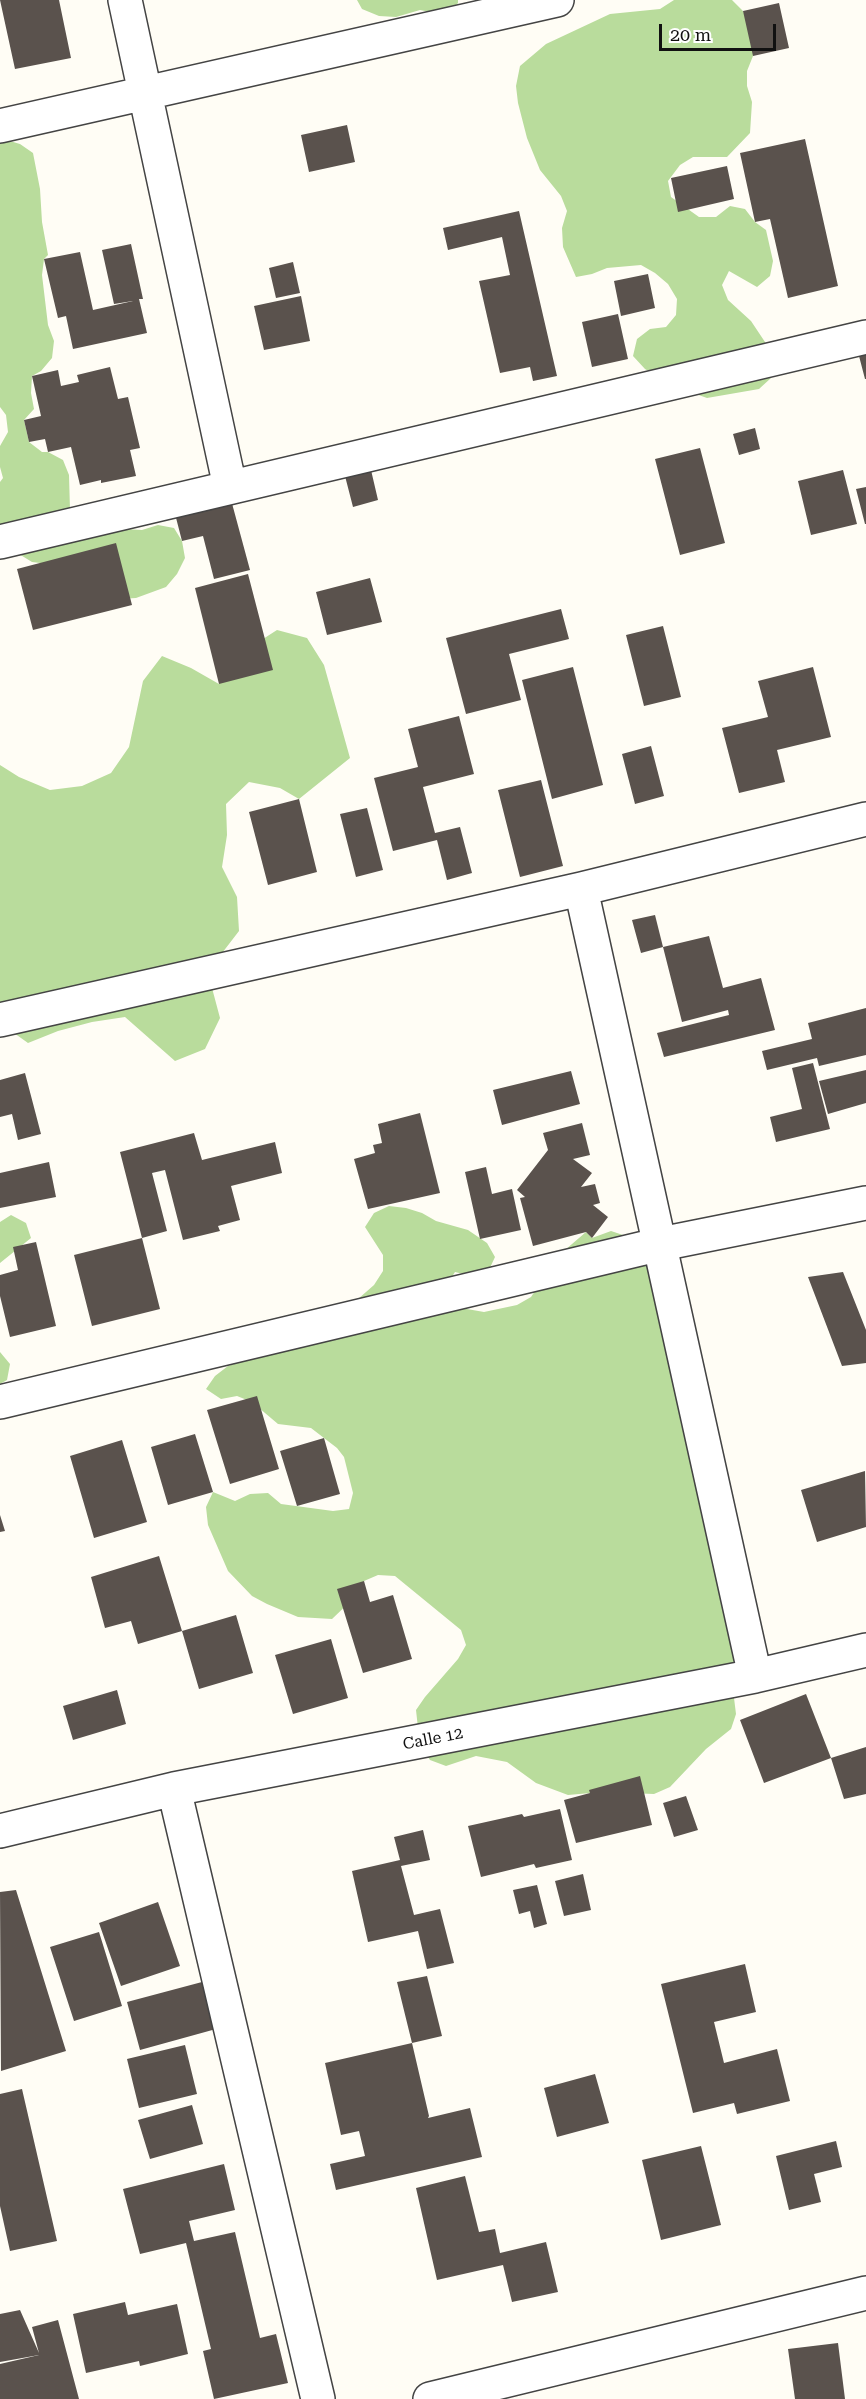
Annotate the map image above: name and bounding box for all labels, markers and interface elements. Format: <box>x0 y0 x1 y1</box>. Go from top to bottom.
scale bar <box>662 12 779 50</box>
text: 20 m <box>670 24 711 45</box>
street label: Calle 12 <box>401 1724 465 1754</box>

